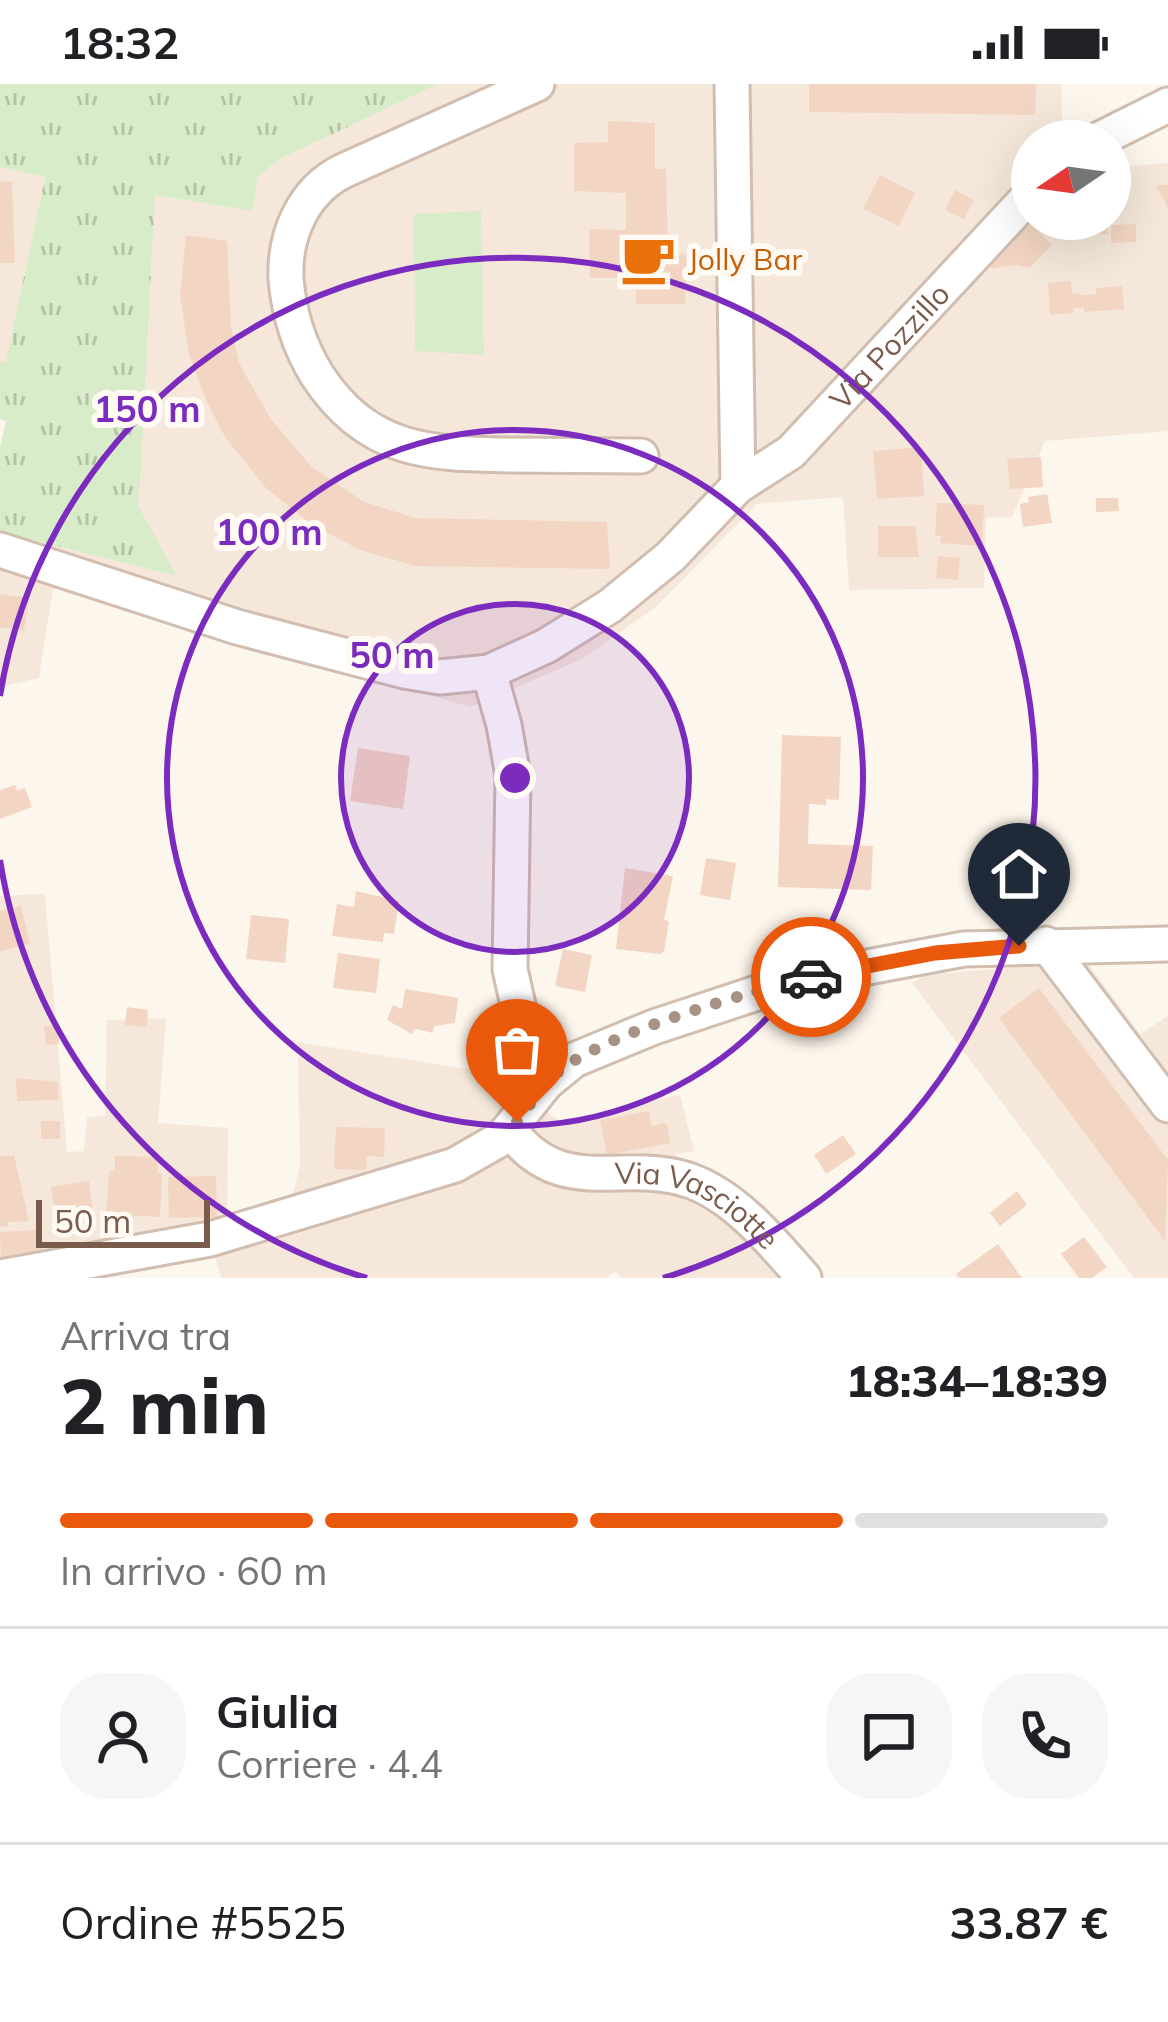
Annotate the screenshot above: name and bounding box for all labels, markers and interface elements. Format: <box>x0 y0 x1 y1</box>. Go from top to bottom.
text: 18:32 <box>60 14 179 70</box>
north arrow <box>1011 120 1131 240</box>
map controls <box>1011 120 1131 240</box>
cafe icon: Jolly Bar <box>619 230 677 288</box>
place label: Jolly Bar <box>688 240 802 278</box>
street label: Via Pozzillo <box>821 275 958 418</box>
text: 150 m <box>93 386 201 431</box>
text: 100 m <box>215 509 323 554</box>
text: 50 m <box>349 632 435 677</box>
centre of rings <box>494 757 536 799</box>
pin <box>968 823 1070 946</box>
icon: home <box>986 841 1052 907</box>
courier <box>751 917 871 1037</box>
icon: car <box>778 944 844 1010</box>
pin <box>466 999 568 1122</box>
icon: bag <box>484 1017 550 1083</box>
street label: Via Vasciotte <box>614 1154 787 1257</box>
scale bar <box>36 1194 210 1247</box>
text: 50 m <box>54 1200 131 1241</box>
text: Arriva tra <box>60 1311 231 1360</box>
text: 18:34–18:39 <box>846 1352 1108 1408</box>
text: 2 min <box>60 1356 269 1454</box>
text: In arrivo · 60 m <box>60 1546 327 1595</box>
button: person <box>60 1673 186 1799</box>
button: chat <box>826 1673 952 1799</box>
button: phone <box>982 1673 1108 1799</box>
text: Giulia <box>216 1683 339 1739</box>
text: Corriere · 4.4 <box>216 1739 443 1788</box>
text: Ordine #5525 <box>60 1894 346 1950</box>
text: 33.87 € <box>950 1894 1108 1950</box>

